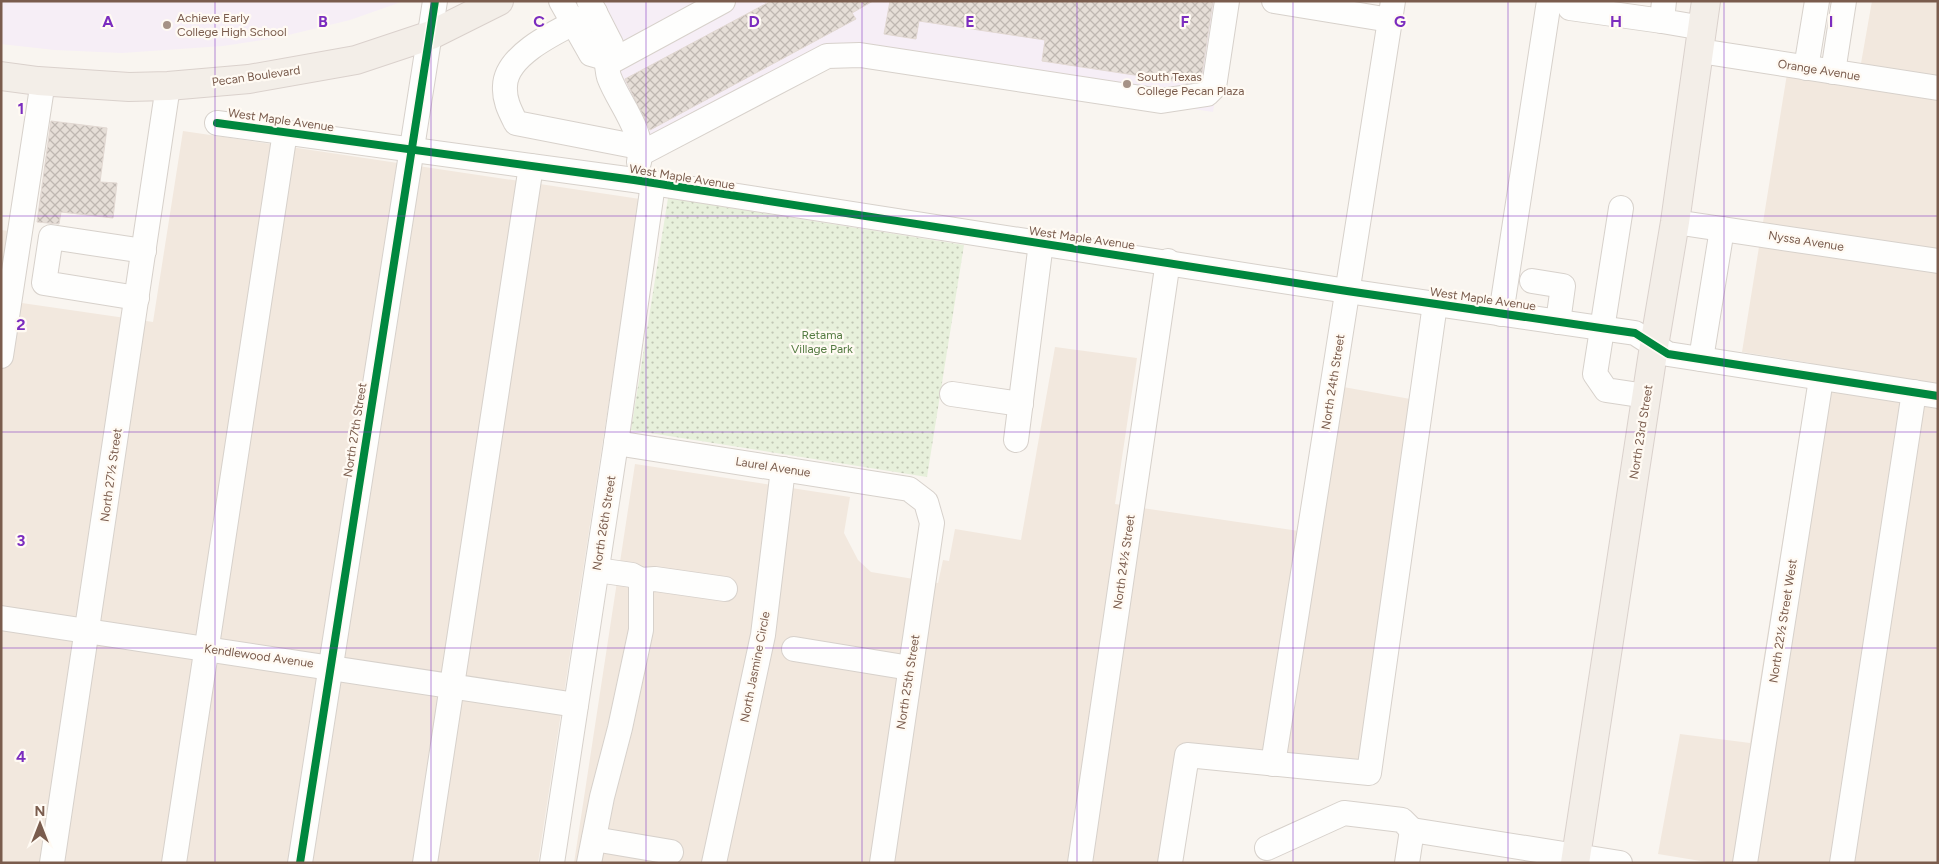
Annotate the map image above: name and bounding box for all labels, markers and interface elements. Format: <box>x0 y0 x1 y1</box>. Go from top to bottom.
place label: Achieve Early College High School <box>177 11 287 39</box>
text: A <box>102 12 114 31</box>
text: B <box>318 12 328 31</box>
text: C <box>533 12 545 31</box>
text: D <box>748 12 760 31</box>
text: E <box>965 12 975 31</box>
text: F <box>1181 12 1190 31</box>
text: G <box>1394 12 1406 31</box>
text: H <box>1610 12 1622 31</box>
text: I <box>1829 12 1833 31</box>
marker: Achieve Early College High School <box>161 19 173 31</box>
street label: Orange Avenue <box>1777 57 1862 84</box>
street label: Pecan Boulevard <box>211 63 301 89</box>
place label: South Texas College Pecan Plaza <box>1137 70 1244 98</box>
marker: South Texas College Pecan Plaza <box>1121 78 1133 90</box>
text: 1 <box>18 99 24 118</box>
street label: West Maple Avenue <box>227 106 335 134</box>
street label: West Maple Avenue <box>628 162 736 192</box>
street label: West Maple Avenue <box>1028 224 1136 252</box>
street label: Nyssa Avenue <box>1767 228 1845 254</box>
street label: West Maple Avenue <box>1429 285 1537 313</box>
text: 2 <box>16 315 26 334</box>
park label: Retama Village Park <box>791 328 853 356</box>
street label: North 24th Street <box>1319 333 1348 431</box>
street label: North 27th Street <box>341 381 369 478</box>
street label: North 23rd Street <box>1627 383 1655 480</box>
street label: North 27½ Street <box>97 427 125 523</box>
street label: Laurel Avenue <box>734 454 812 480</box>
street label: North 26th Street <box>590 474 618 571</box>
street label: North 24½ Street <box>1110 513 1138 610</box>
text: 3 <box>17 531 26 550</box>
street label: North 22½ Street West <box>1766 557 1800 684</box>
street label: North Jasmine Circle <box>737 610 773 724</box>
street label: North 25th Street <box>894 633 922 730</box>
street label: Kendlewood Avenue <box>203 641 315 671</box>
text: 4 <box>16 747 26 766</box>
north arrow <box>15 799 65 849</box>
text: N <box>35 803 45 820</box>

